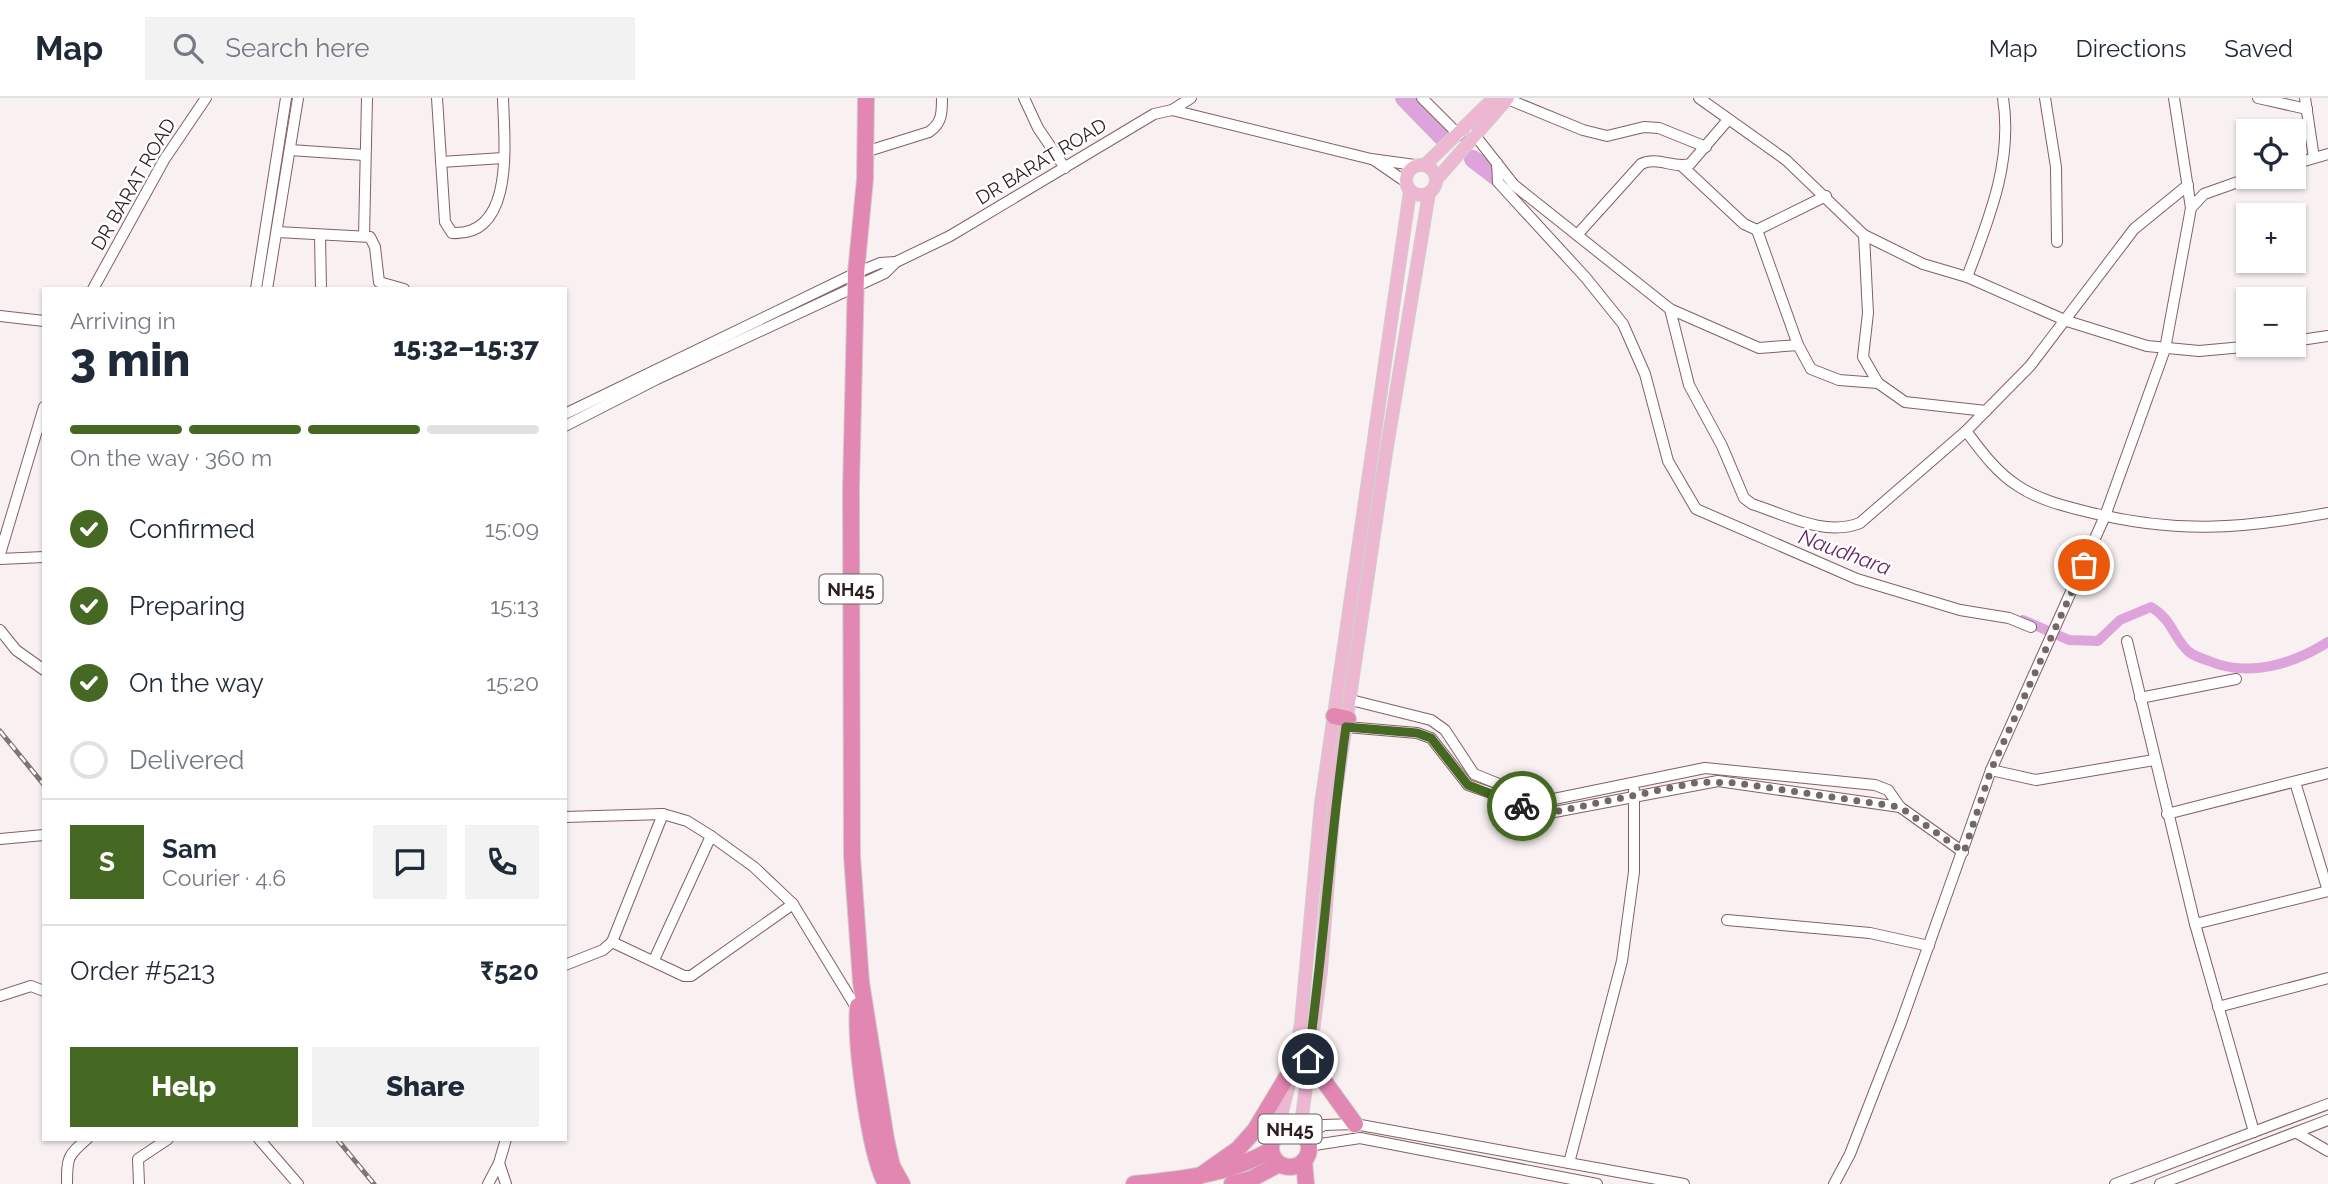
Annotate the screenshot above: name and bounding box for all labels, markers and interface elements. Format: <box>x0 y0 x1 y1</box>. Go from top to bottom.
search box <box>145 17 635 80</box>
text: Map <box>35 29 103 68</box>
icon: search <box>169 29 207 67</box>
text: Search here <box>225 33 370 63</box>
text: Map <box>1989 34 2038 63</box>
text: Directions <box>2076 34 2186 63</box>
text: Saved <box>2224 34 2293 63</box>
street label: DR BARAT ROAD <box>972 113 1110 209</box>
street label: DR BARAT ROAD <box>86 114 180 254</box>
map controls <box>2236 119 2306 357</box>
button: locate <box>2236 119 2306 189</box>
button: + <box>2236 203 2306 273</box>
button: − <box>2236 287 2306 357</box>
text: Arriving in <box>70 307 176 334</box>
text: 15:32–15:37 <box>393 332 539 362</box>
text: 3 min <box>70 333 190 387</box>
text: On the way · 360 m <box>70 444 272 471</box>
icon: check <box>70 510 108 548</box>
text: Confirmed <box>129 514 255 544</box>
text: 15:09 <box>485 515 539 542</box>
water label: Naudhara <box>1796 524 1894 580</box>
pin <box>2054 535 2114 595</box>
icon: bag <box>2065 546 2103 584</box>
road number: NH45 <box>820 574 882 603</box>
icon: check <box>70 587 108 625</box>
text: Preparing <box>129 591 245 621</box>
text: 15:13 <box>490 592 539 619</box>
icon: check <box>70 664 108 702</box>
text: On the way <box>129 668 264 698</box>
text: 15:20 <box>486 669 539 696</box>
text: Delivered <box>129 745 244 775</box>
courier <box>1487 771 1557 841</box>
icon: bike <box>1503 787 1541 825</box>
button: chat <box>373 825 447 899</box>
button: phone <box>465 825 539 899</box>
text: Sam <box>162 834 217 864</box>
text: S <box>99 847 115 877</box>
text: Courier · 4.6 <box>162 864 286 891</box>
text: Order #5213 <box>70 956 215 986</box>
text: ₹520 <box>480 956 539 986</box>
pin <box>1278 1029 1338 1089</box>
icon: home <box>1289 1040 1327 1078</box>
button: Help <box>70 1047 298 1127</box>
button: Share <box>312 1047 539 1127</box>
road number: NH45 <box>1258 1114 1322 1144</box>

